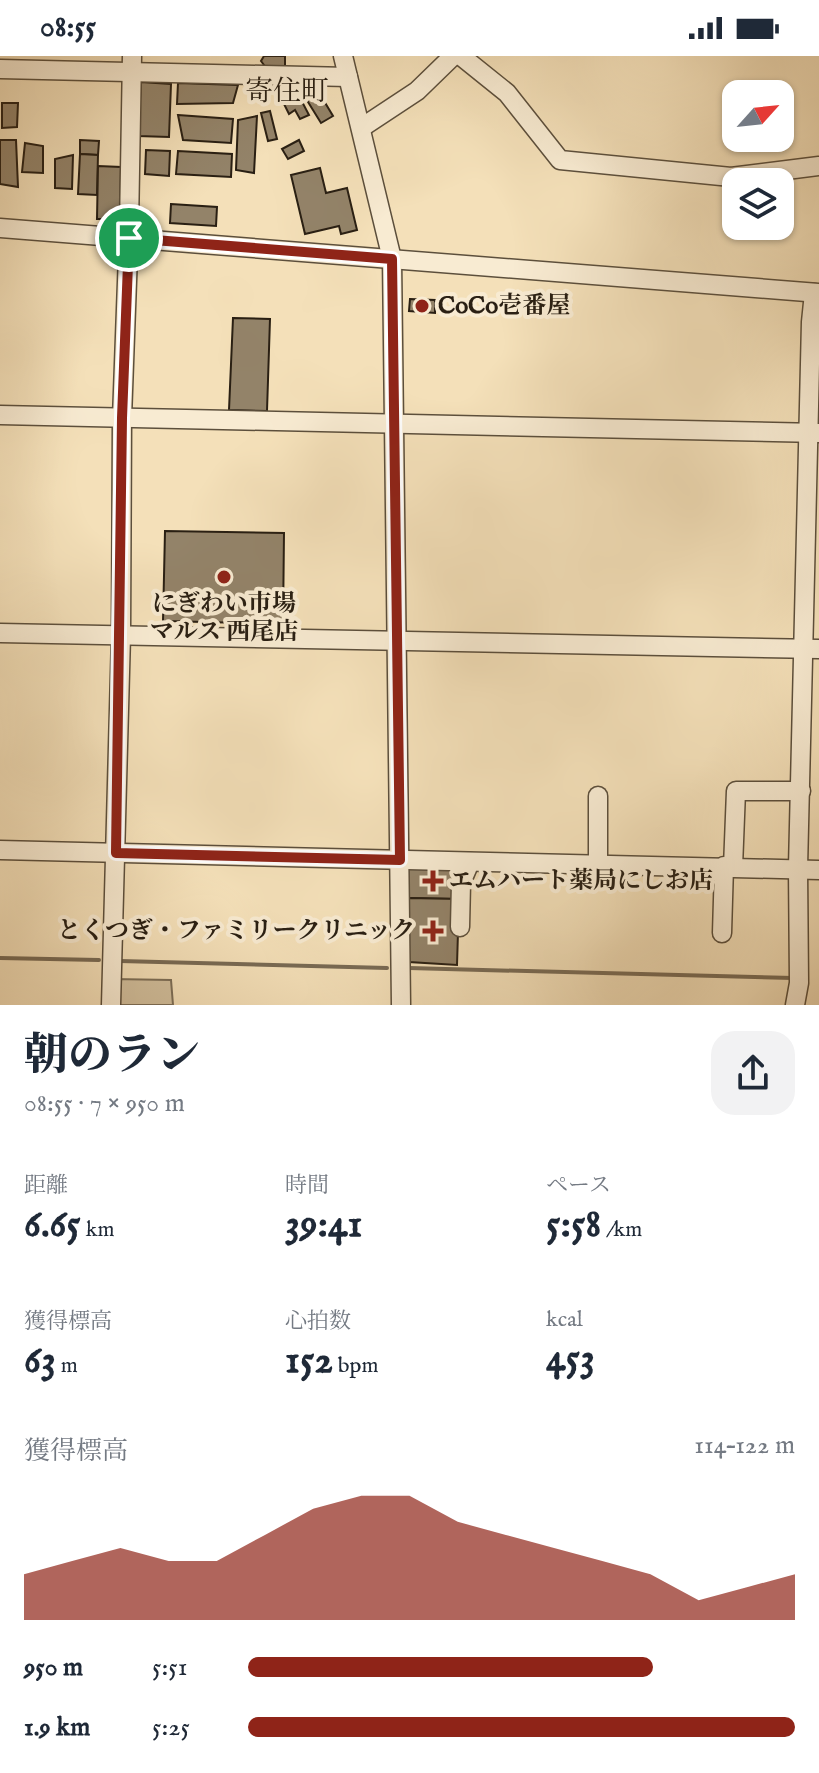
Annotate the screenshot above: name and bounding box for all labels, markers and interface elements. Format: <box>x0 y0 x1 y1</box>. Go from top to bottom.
text: 08:55 <box>40 9 96 47</box>
district label: 寄住町 <box>245 75 329 110</box>
north arrow <box>722 80 794 152</box>
map controls <box>722 80 794 240</box>
button: layers <box>722 168 794 240</box>
pin <box>95 204 163 272</box>
icon: arrive <box>107 216 151 260</box>
place label: CoCo壱番屋 <box>438 291 570 322</box>
marker: CoCo壱番屋 <box>413 297 431 315</box>
marker: にぎわい市場 マルス 西尾店 <box>215 568 233 586</box>
place label: にぎわい市場 マルス 西尾店 <box>150 589 298 648</box>
place label: エムハート薬局にしお店 <box>449 866 713 897</box>
marker: エムハート薬局にしお店 <box>424 872 442 890</box>
place label: とくつぎ・ファミリークリニック <box>57 916 415 947</box>
marker: とくつぎ・ファミリークリニック <box>422 920 444 942</box>
text: 朝のラン <box>24 1029 200 1085</box>
button: share <box>711 1031 795 1115</box>
text: 08:55 · 7 × 950 m <box>24 1087 185 1120</box>
text: 距離 <box>24 1172 68 1200</box>
text: 時間 <box>285 1172 329 1200</box>
text: ペース <box>546 1172 611 1200</box>
text: 6.65 <box>24 1200 81 1251</box>
text: 39:41 <box>285 1200 362 1251</box>
text: 5:58 <box>546 1200 601 1251</box>
text: km <box>81 1216 114 1244</box>
text: /km <box>601 1216 642 1244</box>
text: kcal <box>546 1306 583 1334</box>
text: 獲得標高 <box>24 1308 112 1336</box>
text: 心拍数 <box>285 1308 351 1336</box>
text: 453 <box>546 1334 595 1385</box>
text: 63 <box>24 1336 56 1387</box>
text: 152 <box>285 1336 333 1387</box>
text: m <box>56 1352 78 1380</box>
text: bpm <box>333 1352 378 1380</box>
text: 114–122 m <box>694 1429 795 1462</box>
text: 獲得標高 <box>24 1435 128 1468</box>
text: 950 m <box>24 1651 83 1684</box>
text: 5:51 <box>152 1651 187 1684</box>
text: 1.9 km <box>24 1711 90 1744</box>
text: 5:25 <box>152 1711 190 1744</box>

